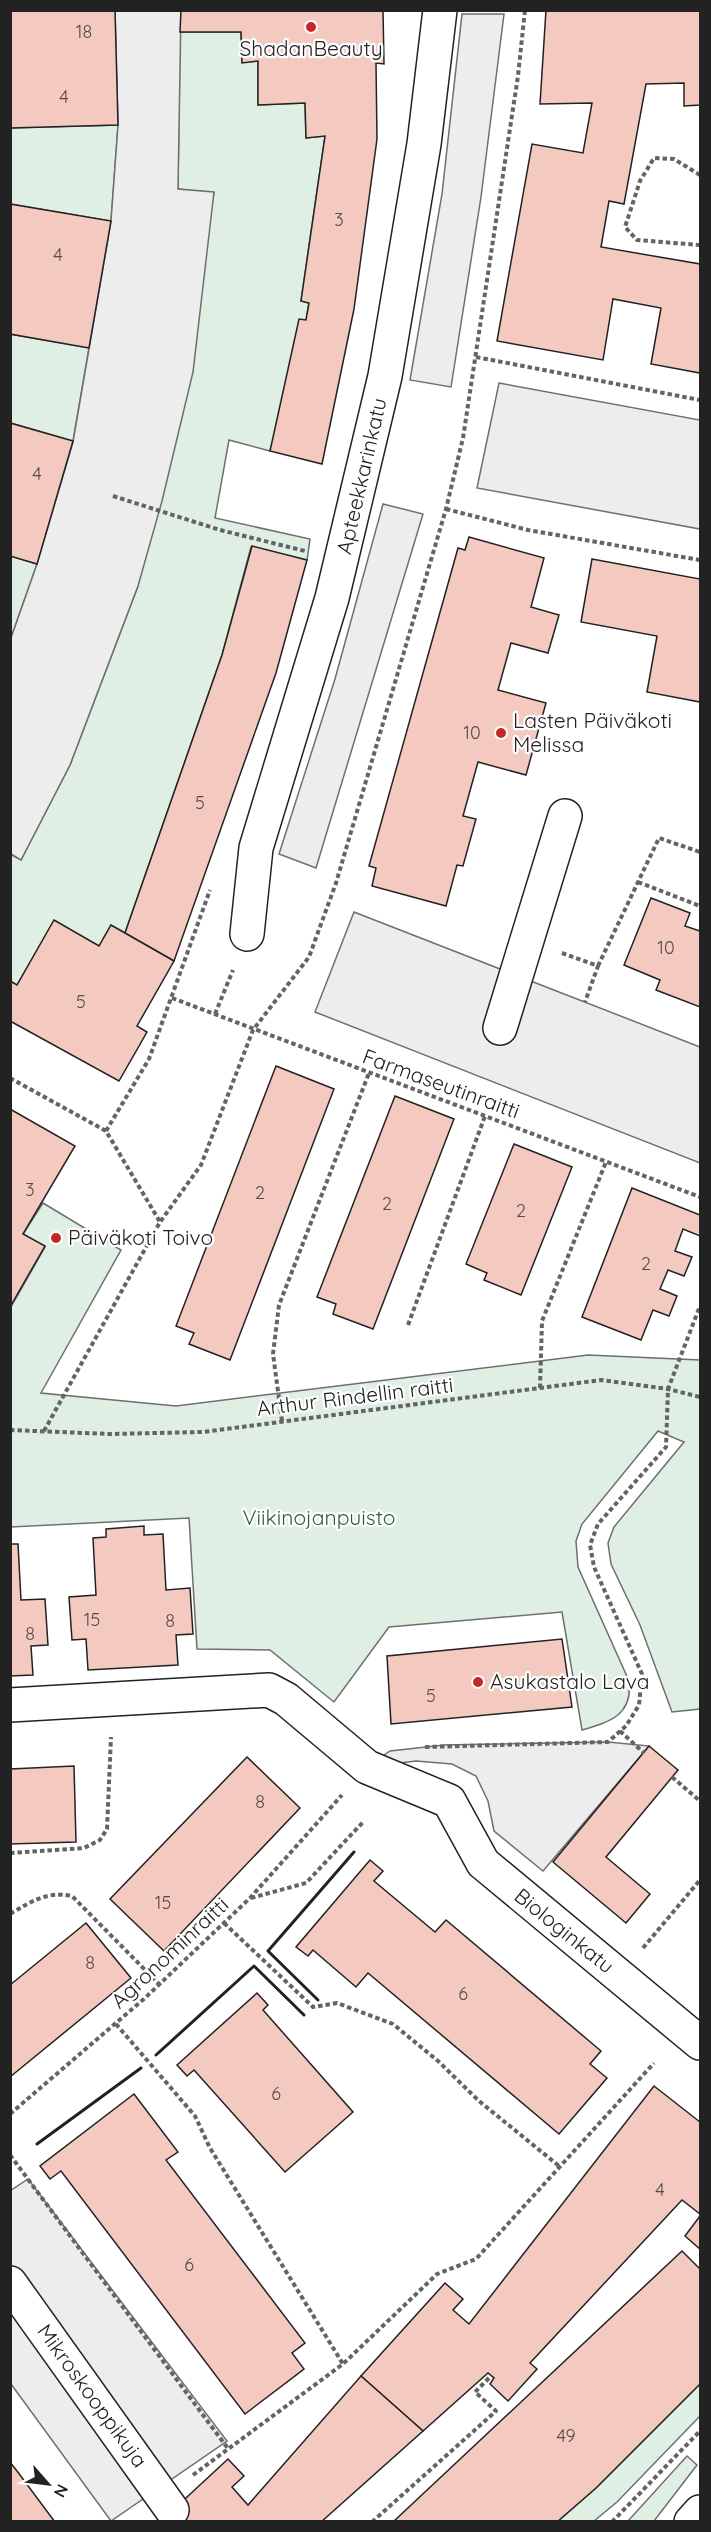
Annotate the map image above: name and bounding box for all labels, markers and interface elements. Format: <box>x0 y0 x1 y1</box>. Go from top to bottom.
house number: 18 <box>76 20 92 43</box>
marker: ShadanBeauty <box>304 20 318 34</box>
place label: ShadanBeauty <box>239 35 383 61</box>
house number: 4 <box>59 85 69 108</box>
house number: 3 <box>334 208 344 231</box>
house number: 4 <box>53 243 63 266</box>
street label: Apteekkarinkatu <box>330 395 392 557</box>
house number: 4 <box>32 462 42 485</box>
place label: Lasten Päiväkoti Melissa <box>513 707 672 757</box>
house number: 10 <box>463 721 481 744</box>
marker: Lasten Päiväkoti Melissa <box>494 726 508 740</box>
house number: 5 <box>195 791 205 814</box>
house number: 10 <box>657 936 675 959</box>
house number: 5 <box>76 990 86 1013</box>
street label: Farmaseutinraitti <box>359 1043 523 1124</box>
house number: 3 <box>25 1178 35 1201</box>
house number: 2 <box>255 1181 265 1204</box>
house number: 2 <box>382 1192 392 1215</box>
house number: 2 <box>516 1199 526 1222</box>
place label: Päiväkoti Toivo <box>68 1224 213 1250</box>
marker: Päiväkoti Toivo <box>49 1231 63 1245</box>
house number: 2 <box>641 1252 651 1275</box>
street label: Arthur Rindellin raitti <box>255 1371 455 1421</box>
park label: Viikinojanpuisto <box>243 1504 395 1530</box>
house number: 15 <box>84 1608 100 1631</box>
house number: 8 <box>165 1609 175 1632</box>
house number: 8 <box>25 1622 35 1645</box>
place label: Asukastalo Lava <box>490 1668 649 1694</box>
marker: Asukastalo Lava <box>471 1675 485 1689</box>
house number: 5 <box>426 1684 436 1707</box>
house number: 8 <box>255 1790 265 1813</box>
street label: Biologinkatu <box>509 1882 620 1978</box>
street label: Agronominraitti <box>105 1891 234 2013</box>
house number: 15 <box>155 1891 171 1914</box>
house number: 8 <box>85 1951 95 1974</box>
house number: 6 <box>458 1982 468 2005</box>
house number: 6 <box>271 2082 281 2105</box>
house number: 4 <box>655 2178 665 2201</box>
house number: 6 <box>184 2253 194 2276</box>
street label: Mikroskooppikuja <box>32 2319 154 2472</box>
house number: 49 <box>556 2424 576 2447</box>
north arrow <box>18 2454 78 2514</box>
text: N <box>50 2481 73 2501</box>

